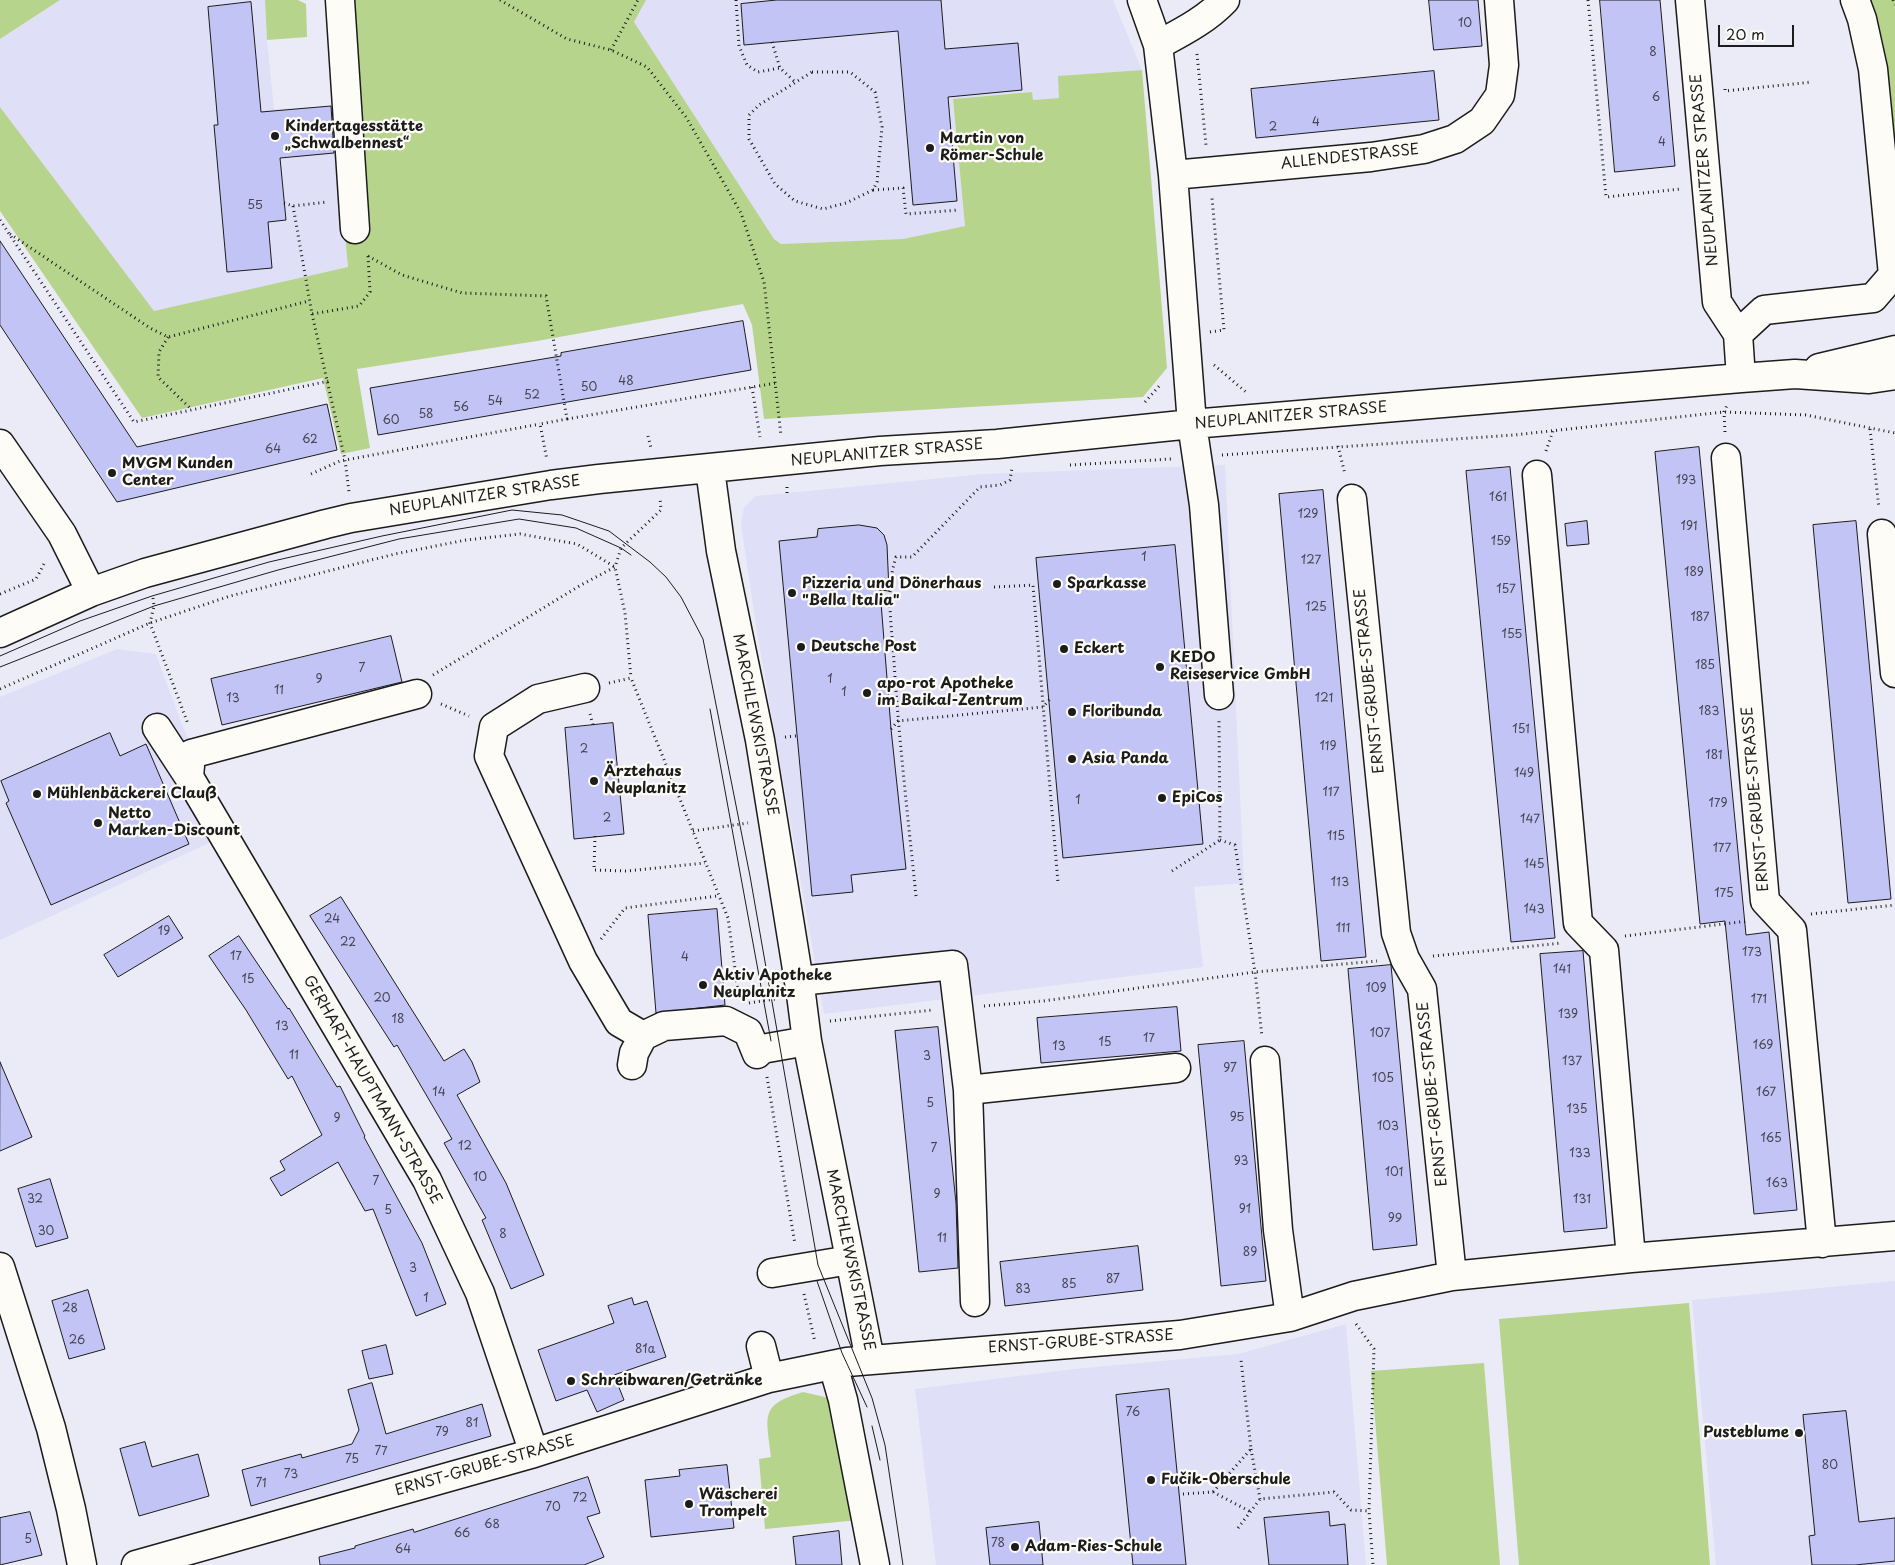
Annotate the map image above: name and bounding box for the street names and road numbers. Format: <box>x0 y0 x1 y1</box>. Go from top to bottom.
street label: NEUPLANITZER STRASSE <box>1688 73 1722 267</box>
street label: ALLENDESTRASSE <box>1280 141 1420 173</box>
street label: NEUPLANITZER STRASSE <box>1194 399 1388 433</box>
street label: NEUPLANITZER STRASSE <box>790 436 984 470</box>
street label: NEUPLANITZER STRASSE <box>388 472 582 520</box>
street label: ERNST-GRUBE-STRASSE <box>1351 588 1389 774</box>
street label: MARCHLEWSKISTRASSE <box>728 632 782 818</box>
street label: ERNST-GRUBE-STRASSE <box>1739 706 1773 892</box>
street label: GERHART-HAUPTMANN-STRASSE <box>299 973 445 1207</box>
street label: ERNST-GRUBE-STRASSE <box>1414 1001 1452 1187</box>
street label: MARCHLEWSKISTRASSE <box>822 1168 878 1352</box>
street label: ERNST-GRUBE-STRASSE <box>988 1327 1174 1357</box>
street label: ERNST-GRUBE-STRASSE <box>393 1432 577 1500</box>

